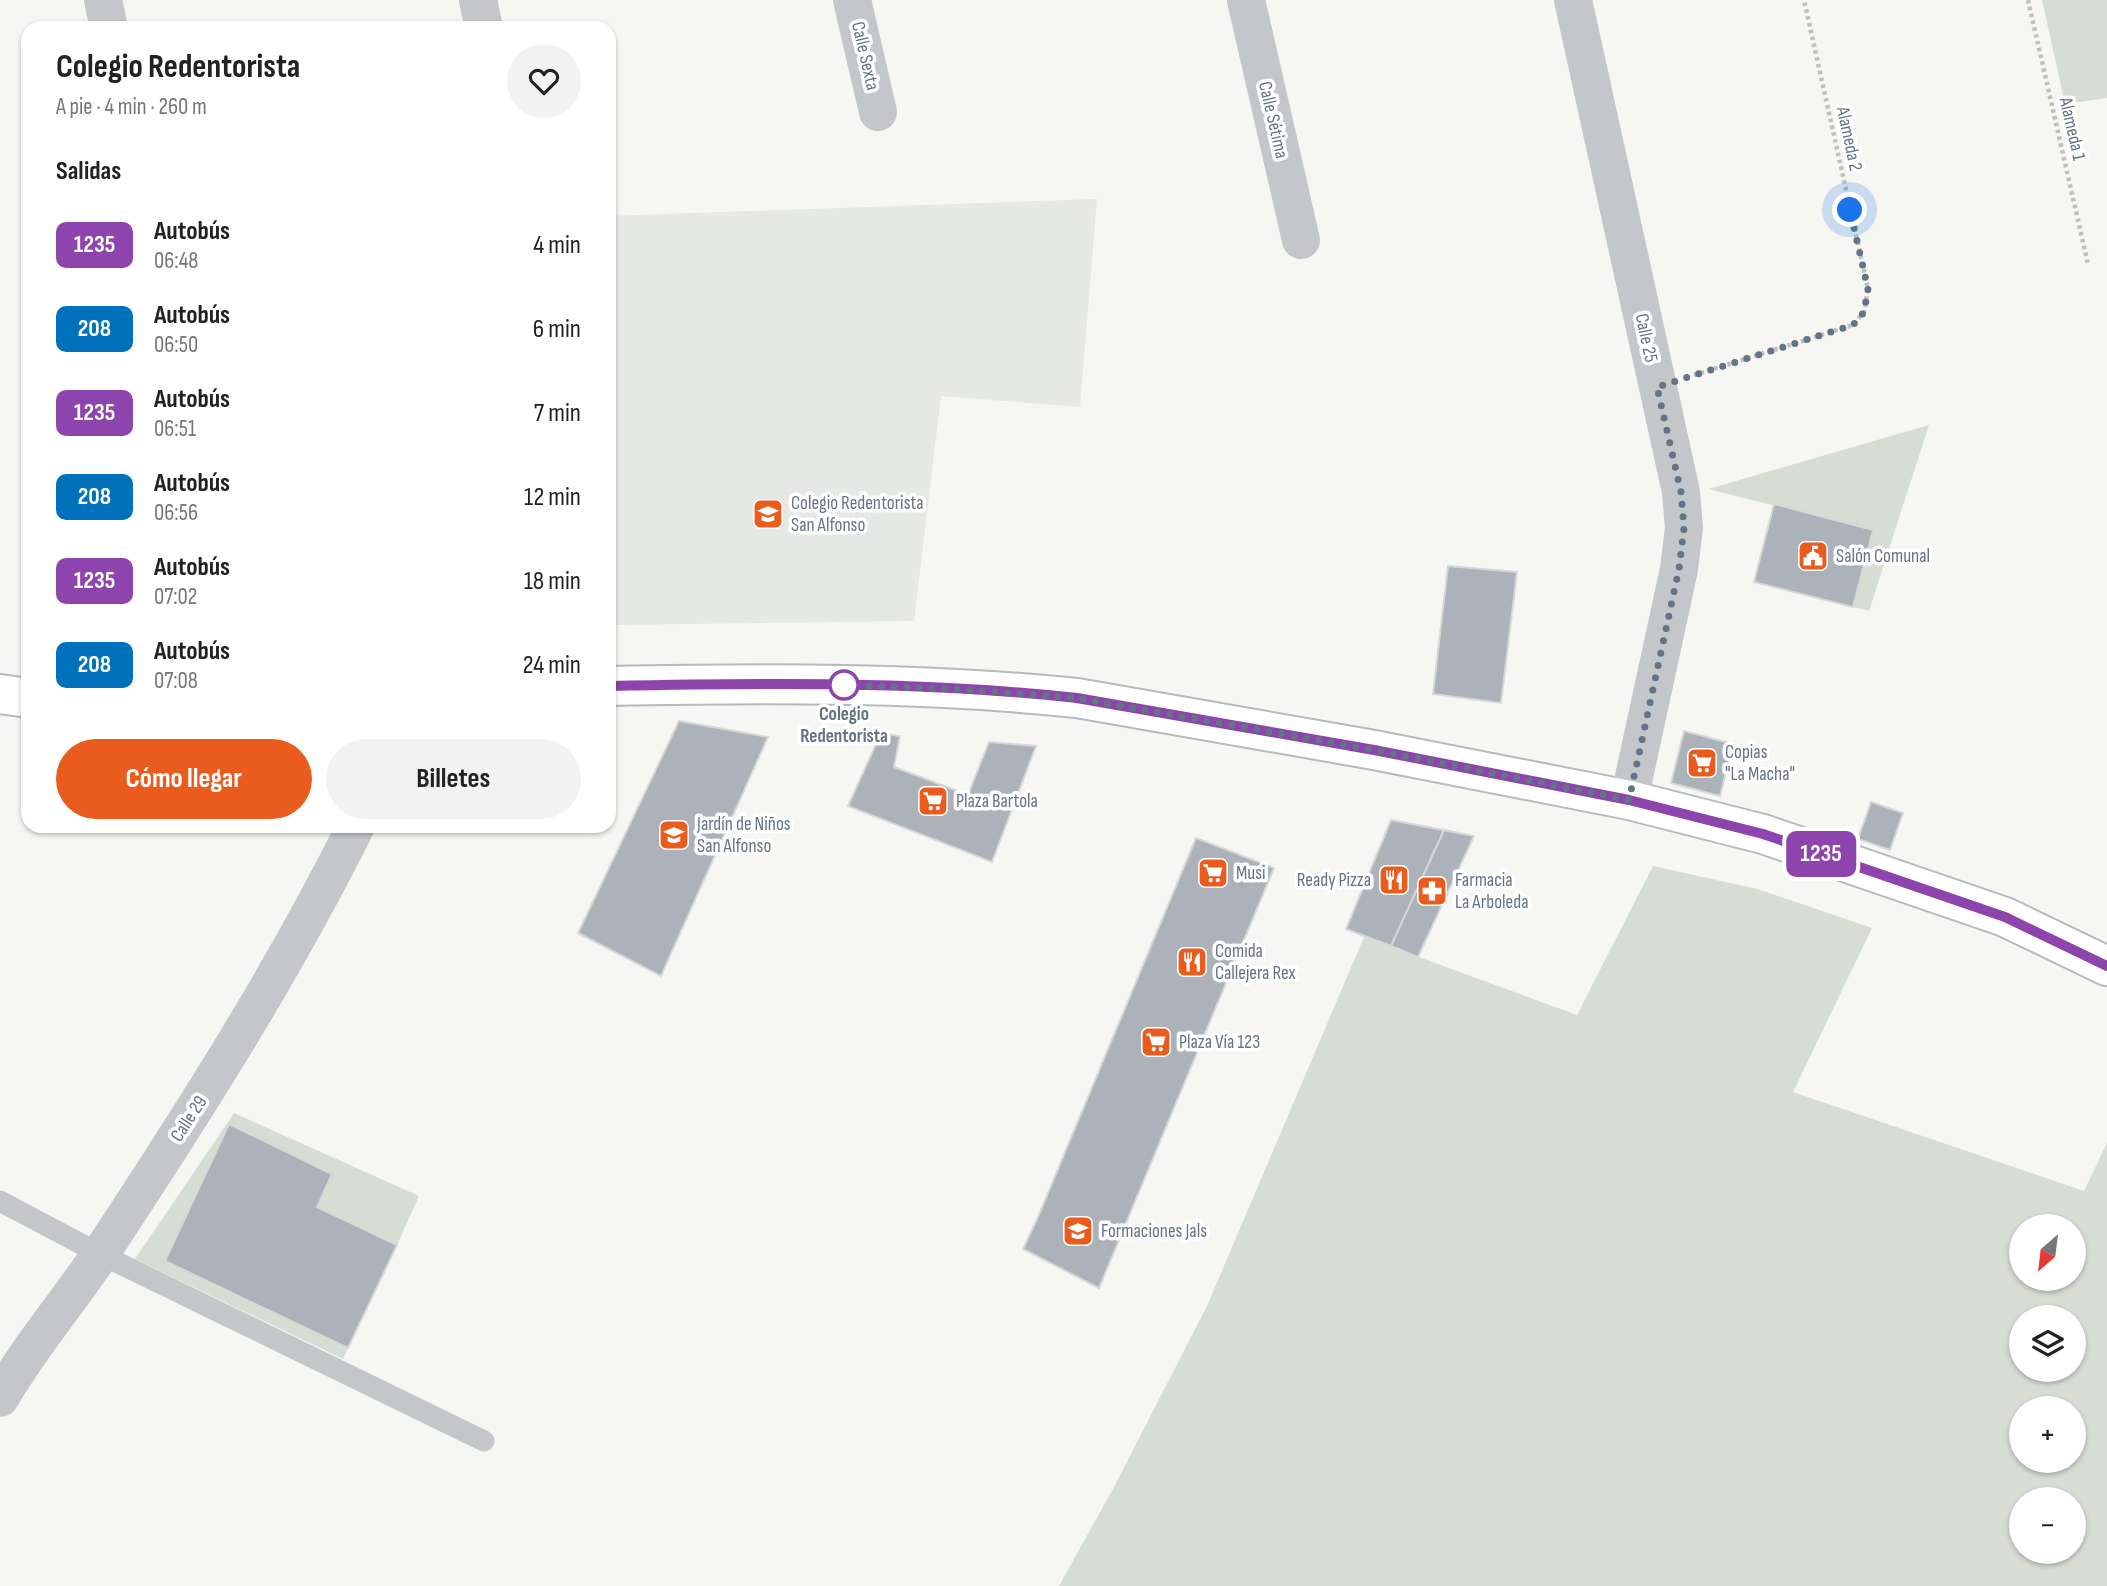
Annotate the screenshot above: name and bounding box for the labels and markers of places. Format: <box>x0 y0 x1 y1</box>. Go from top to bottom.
place label: Colegio Redentorista San Alfonso <box>791 492 924 537</box>
school or university icon: Colegio Redentorista San Alfonso <box>751 497 785 531</box>
public building icon: Salón Comunal <box>1796 539 1830 573</box>
place label: Salón Comunal <box>1836 545 1930 568</box>
marker: Colegio Redentorista <box>829 670 859 700</box>
place label: Colegio Redentorista <box>800 703 888 748</box>
place label: Copias "La Macha" <box>1725 741 1795 786</box>
supermarket icon: Copias "La Macha" <box>1685 746 1719 780</box>
supermarket icon: Plaza Bartola <box>916 784 950 818</box>
place label: Plaza Bartola <box>956 790 1038 813</box>
place label: Jardín de Niños San Alfonso <box>696 813 791 858</box>
school or university icon: Jardín de Niños San Alfonso <box>657 818 691 852</box>
supermarket icon: Musi <box>1196 856 1230 890</box>
place label: Musi <box>1236 862 1266 885</box>
restaurant icon: Ready Pizza <box>1377 863 1411 897</box>
place label: Ready Pizza <box>1297 869 1371 892</box>
place label: Farmacia La Arboleda <box>1455 869 1529 914</box>
pharmacy icon: Farmacia La Arboleda <box>1415 874 1449 908</box>
place label: Comida Callejera Rex <box>1215 940 1296 985</box>
restaurant icon: Comida Callejera Rex <box>1175 945 1209 979</box>
supermarket icon: Plaza Vía 123 <box>1139 1025 1173 1059</box>
place label: Plaza Vía 123 <box>1179 1031 1260 1054</box>
school or university icon: Formaciones Jals <box>1061 1214 1095 1248</box>
place label: Formaciones Jals <box>1101 1220 1207 1243</box>

